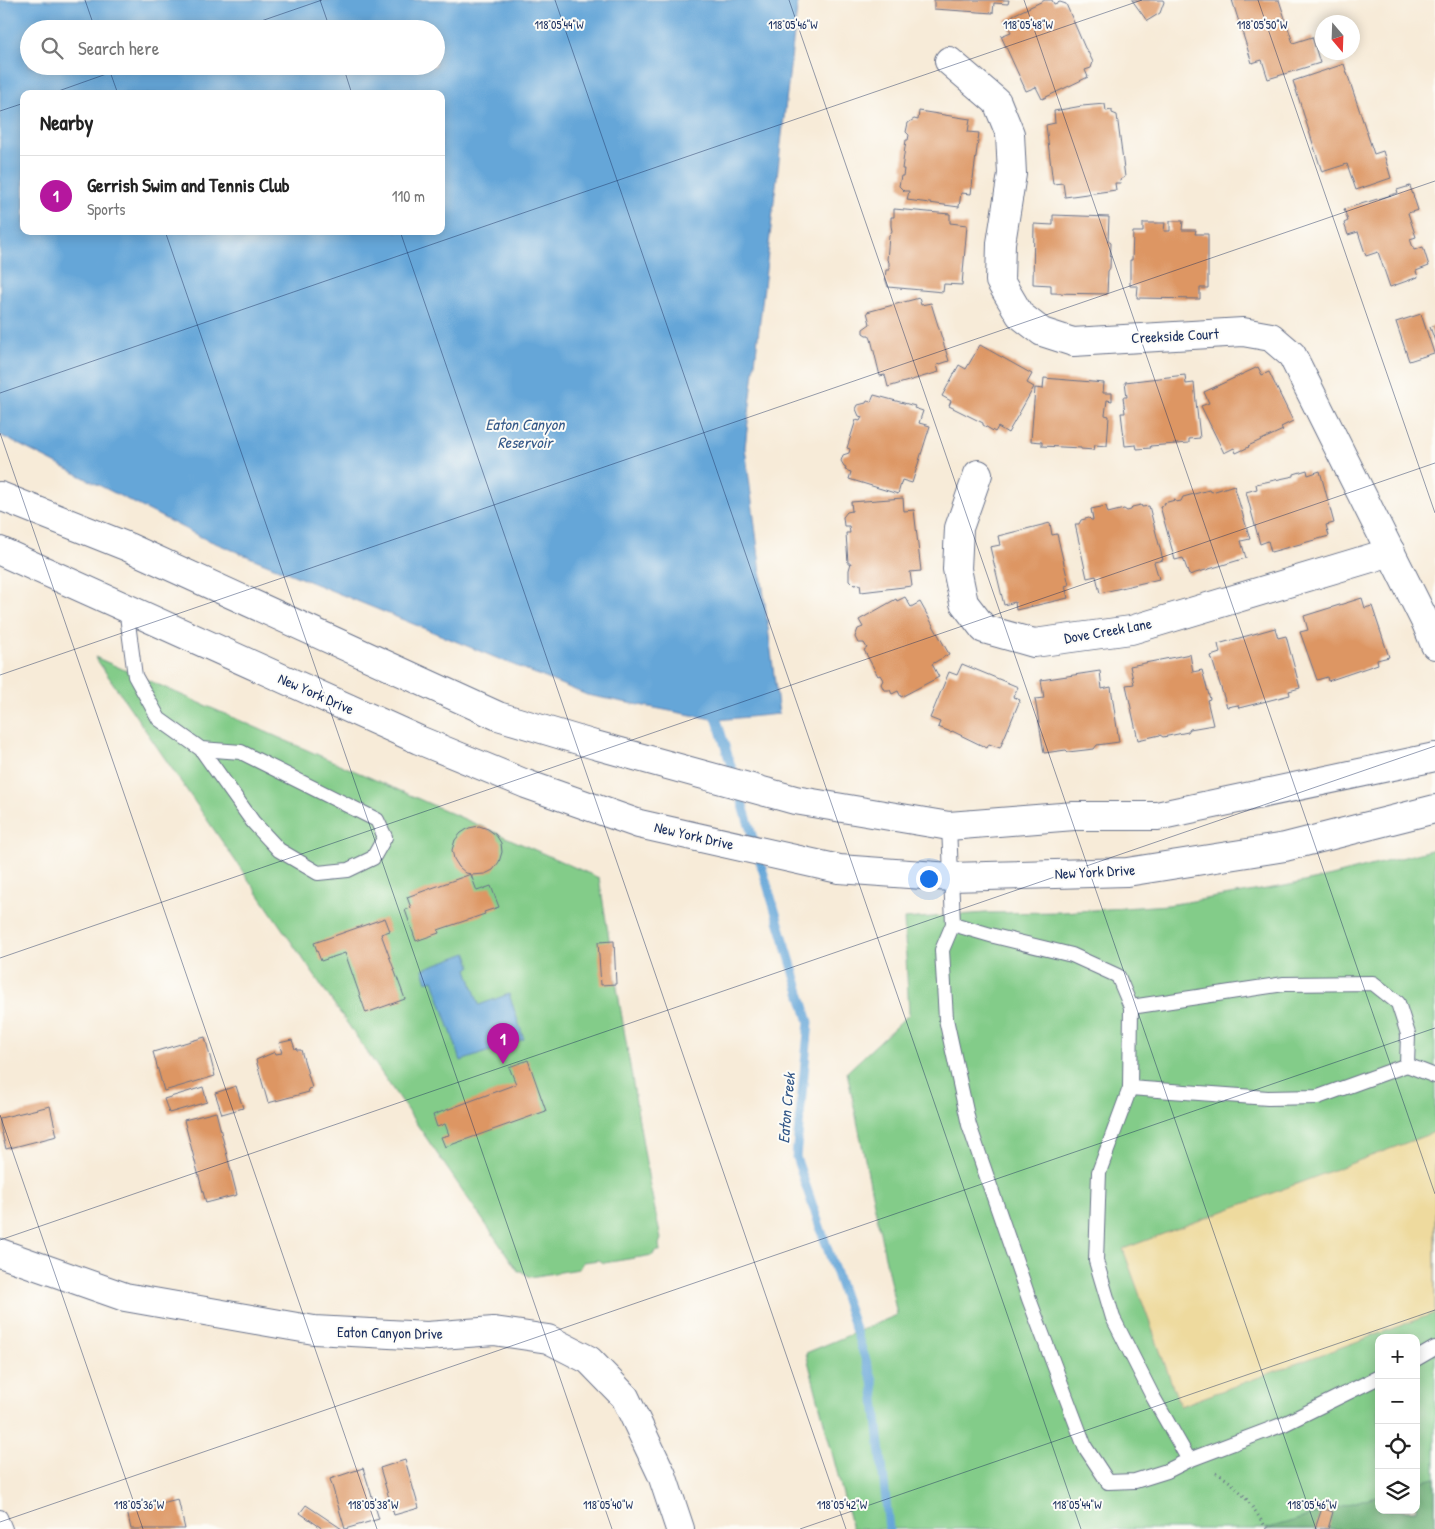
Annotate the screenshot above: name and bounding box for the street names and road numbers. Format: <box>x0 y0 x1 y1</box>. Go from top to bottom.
street label: Creekside Court <box>1131 323 1220 348</box>
street label: Dove Creek Lane <box>1063 612 1153 649</box>
street label: New York Drive <box>275 668 357 720</box>
street label: New York Drive <box>652 816 736 855</box>
street label: New York Drive <box>1054 859 1136 884</box>
street label: Eaton Canyon Drive <box>337 1321 443 1344</box>

